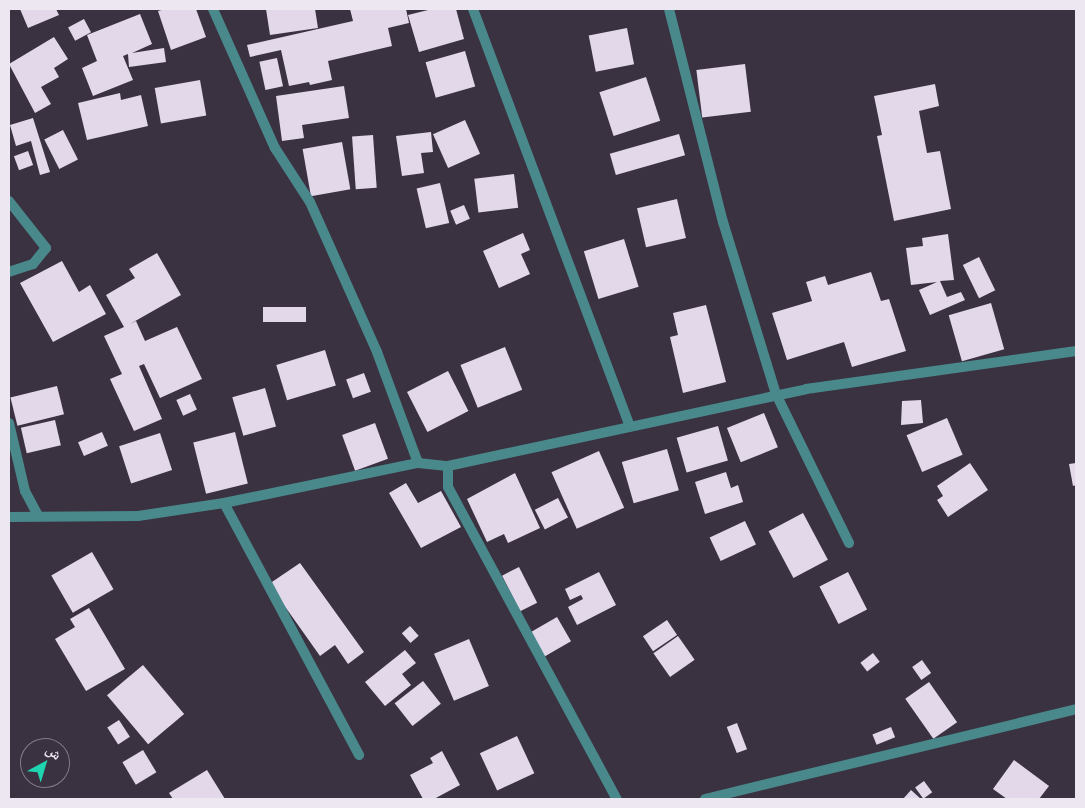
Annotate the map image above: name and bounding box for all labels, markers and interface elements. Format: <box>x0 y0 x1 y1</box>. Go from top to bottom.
north arrow <box>20 738 70 788</box>
text: ش <box>43 740 65 763</box>

